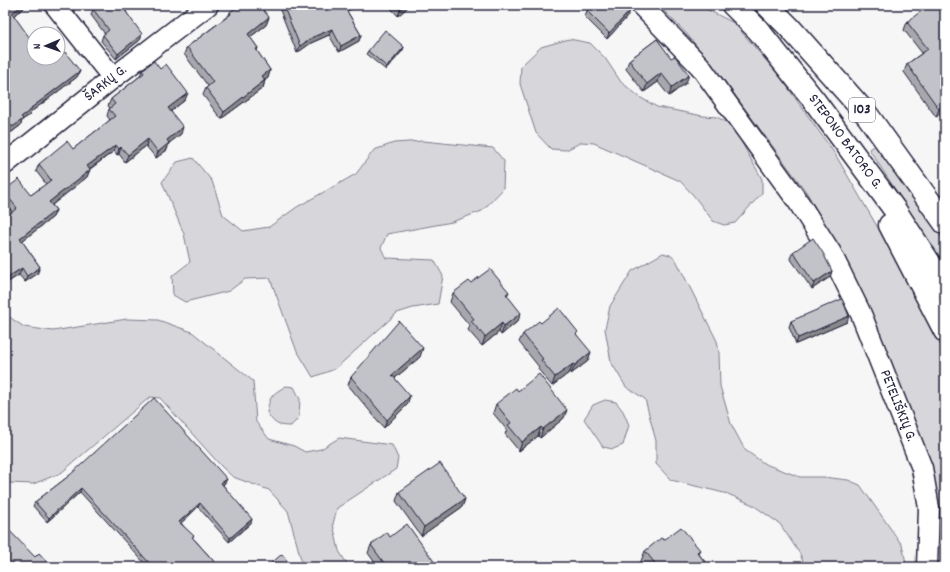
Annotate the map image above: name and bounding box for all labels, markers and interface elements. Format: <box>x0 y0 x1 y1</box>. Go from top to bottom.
north arrow <box>26 26 66 66</box>
text: N <box>30 43 46 49</box>
street label: ŠARKŲ G. <box>80 60 132 108</box>
street label: STEPONO BATORO G. <box>802 89 887 194</box>
road number: 103 <box>849 98 875 122</box>
street label: PETELIŠKIŲ G. <box>873 367 922 445</box>

